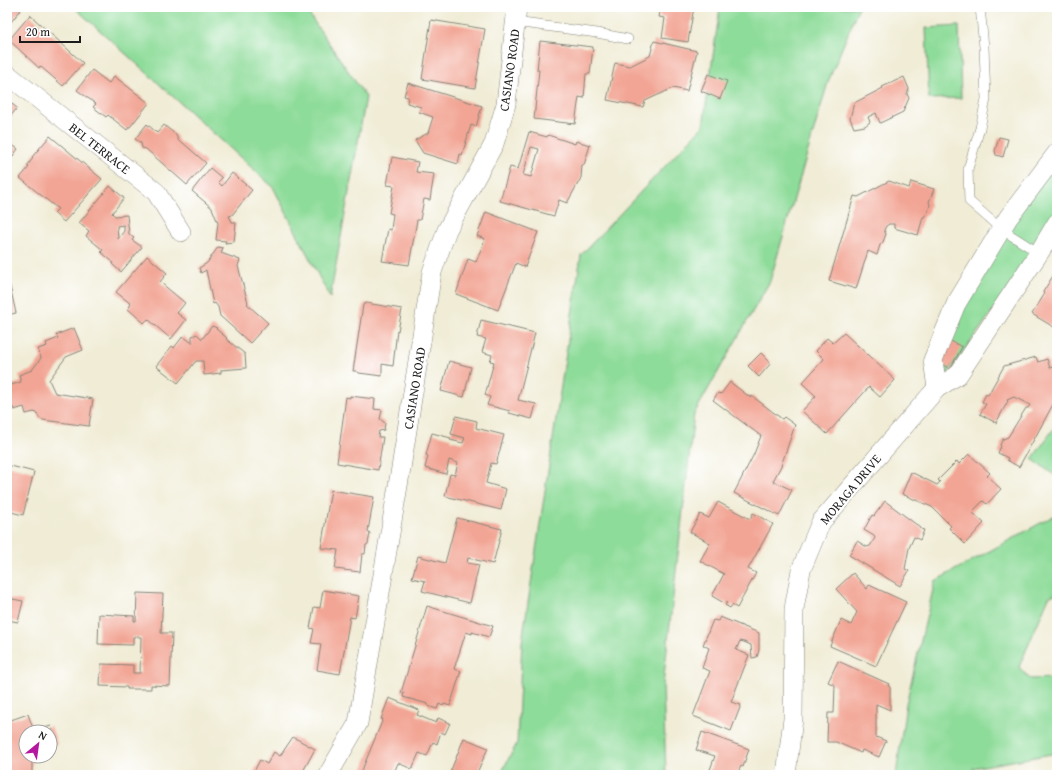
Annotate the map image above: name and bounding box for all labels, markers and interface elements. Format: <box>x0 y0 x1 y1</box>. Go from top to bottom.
scale bar <box>20 18 80 44</box>
text: 20 m <box>26 23 50 40</box>
street label: CASIANO ROAD <box>494 28 525 112</box>
street label: BEL TERRACE <box>65 118 135 179</box>
street label: CASIANO ROAD <box>399 346 430 430</box>
street label: MORAGA DRIVE <box>815 450 886 529</box>
north arrow <box>18 724 58 764</box>
text: N <box>36 726 51 744</box>

